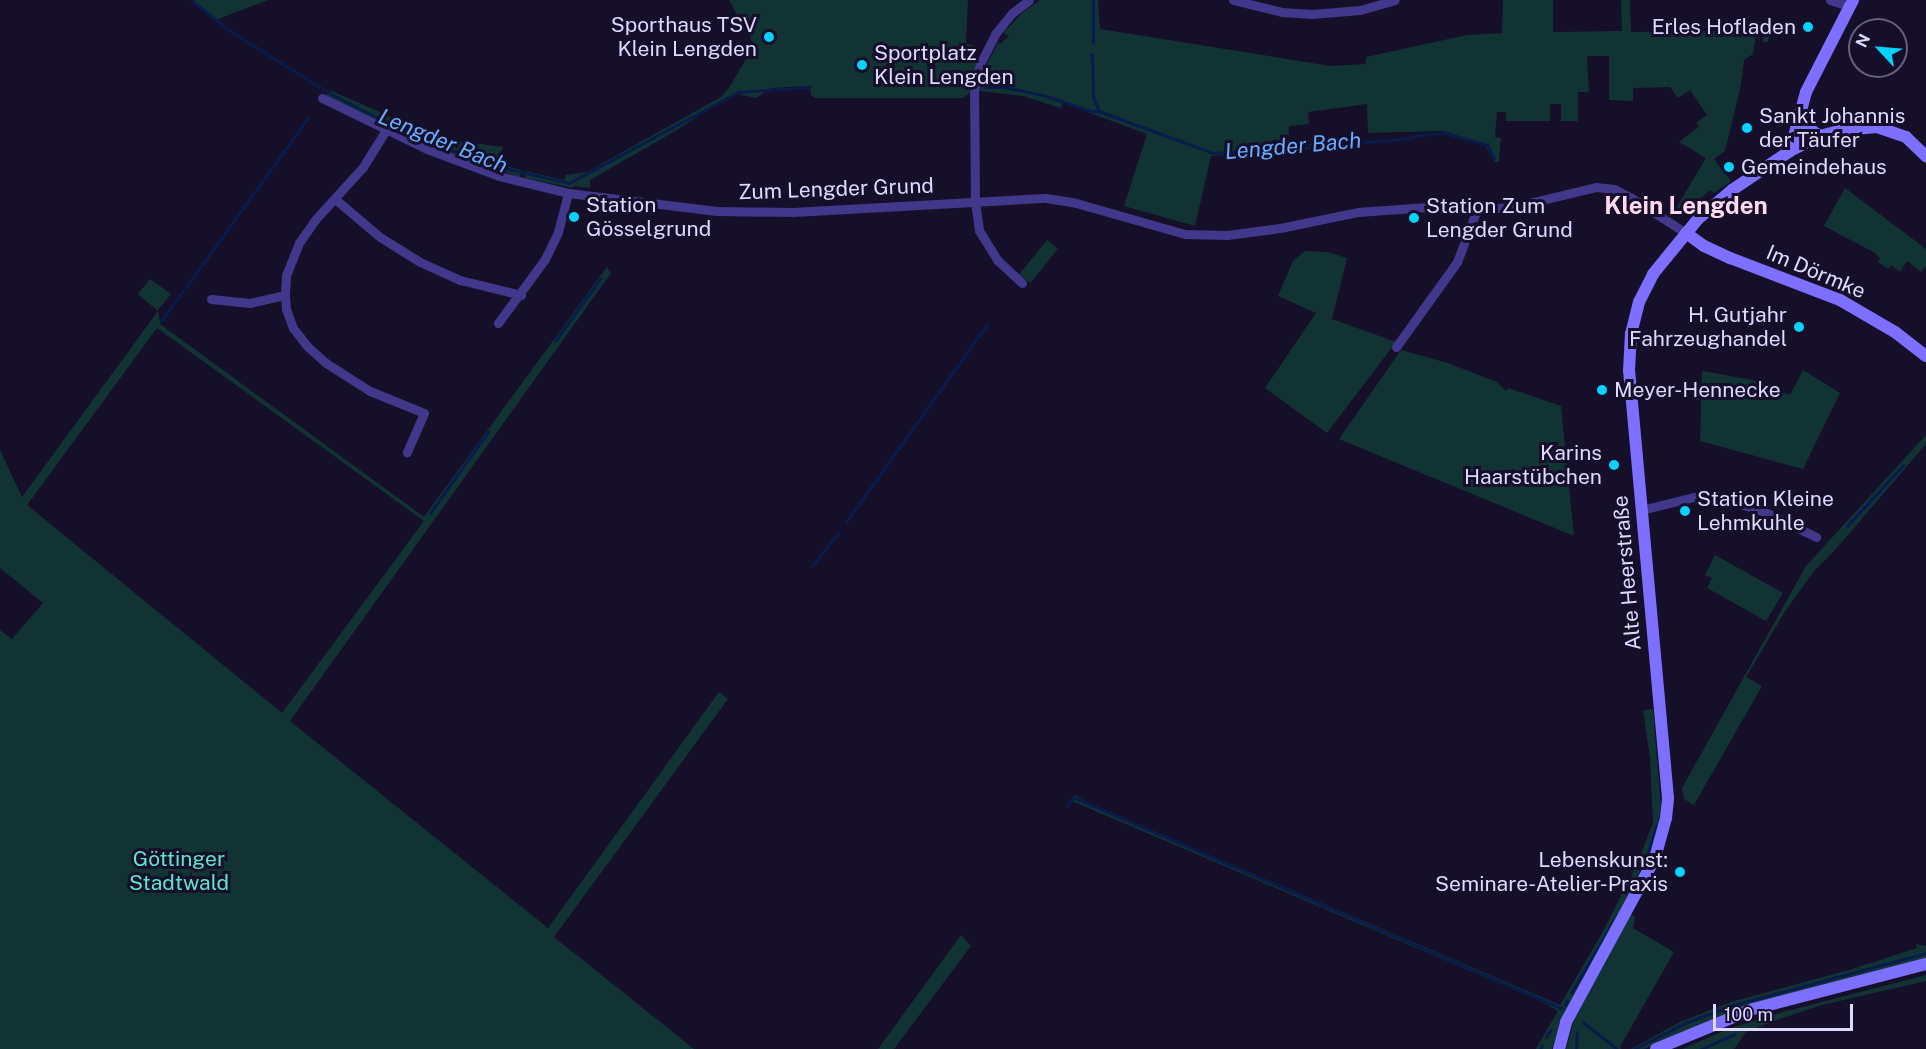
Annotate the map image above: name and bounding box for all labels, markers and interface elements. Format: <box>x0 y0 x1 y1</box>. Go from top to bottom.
place label: Sporthaus TSV Klein Lengden <box>611 12 757 62</box>
place label: Erles Hofladen <box>1652 14 1796 40</box>
north arrow <box>1848 18 1908 78</box>
marker: Erles Hofladen <box>1801 20 1815 34</box>
marker: Sporthaus TSV Klein Lengden <box>762 30 776 44</box>
text: N <box>1852 31 1874 51</box>
place label: Sportplatz Klein Lengden <box>874 40 1014 90</box>
marker: Sportplatz Klein Lengden <box>855 58 869 72</box>
water label: Lengder Bach <box>375 103 511 179</box>
place label: Sankt Johannis der Täufer <box>1759 103 1905 153</box>
marker: Sankt Johannis der Täufer <box>1740 121 1754 135</box>
water label: Lengder Bach <box>1224 127 1362 165</box>
place label: Gemeindehaus <box>1741 154 1887 180</box>
marker: Gemeindehaus <box>1722 160 1736 174</box>
street label: Zum Lengder Grund <box>738 173 934 205</box>
place label: Station Gösselgrund <box>586 192 711 242</box>
district label: Klein Lengden <box>1604 192 1768 220</box>
place label: Station Zum Lengder Grund <box>1426 193 1573 243</box>
marker: Station Gösselgrund <box>567 210 581 224</box>
marker: Station Zum Lengder Grund <box>1407 211 1421 225</box>
street label: Im Dörmke <box>1763 240 1869 304</box>
place label: H. Gutjahr Fahrzeughandel <box>1629 302 1787 352</box>
marker: H. Gutjahr Fahrzeughandel <box>1792 320 1806 334</box>
place label: Meyer-Hennecke <box>1614 377 1781 403</box>
marker: Meyer-Hennecke <box>1595 383 1609 397</box>
place label: Karins Haarstübchen <box>1464 440 1602 490</box>
marker: Karins Haarstübchen <box>1607 458 1621 472</box>
place label: Station Kleine Lehmkuhle <box>1697 486 1834 536</box>
street label: Alte Heerstraße <box>1608 494 1646 652</box>
marker: Station Kleine Lehmkuhle <box>1678 504 1692 518</box>
park label: Göttinger Stadtwald <box>129 846 229 896</box>
place label: Lebenskunst: Seminare-Atelier-Praxis <box>1435 847 1668 897</box>
marker: Lebenskunst: Seminare-Atelier-Praxis <box>1673 865 1687 879</box>
scale bar <box>1716 992 1856 1030</box>
text: 100 m <box>1724 1004 1773 1025</box>

